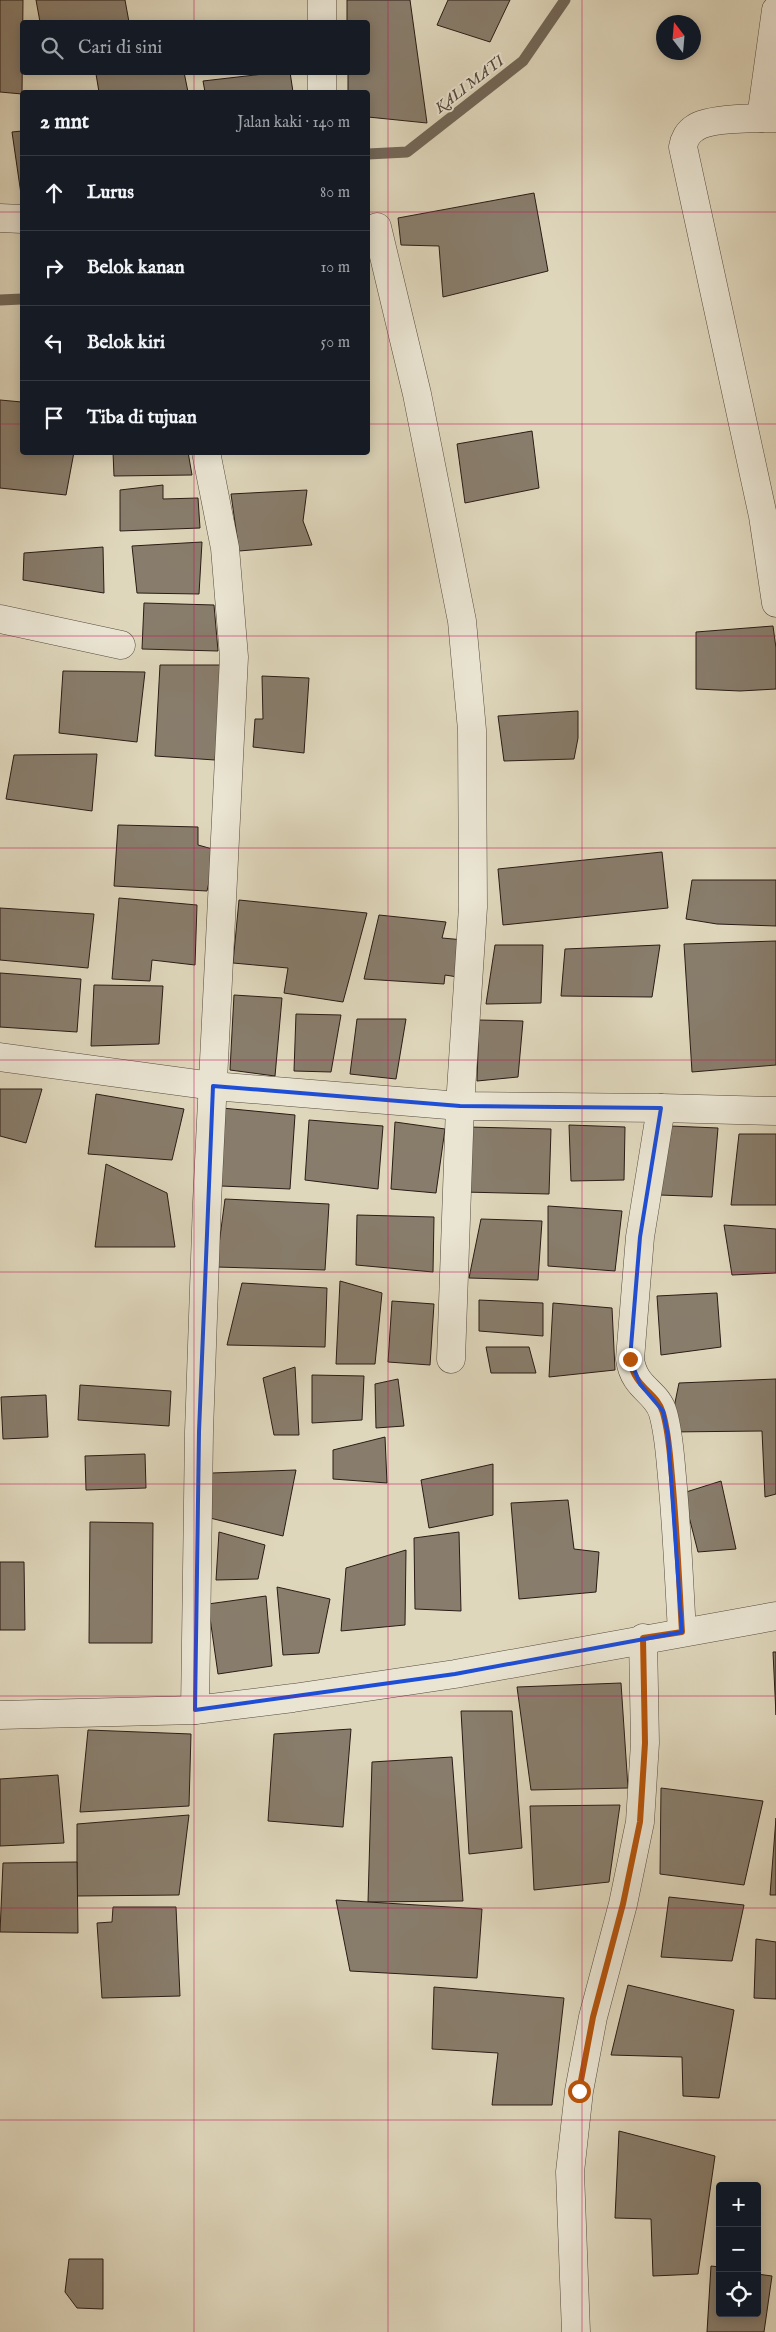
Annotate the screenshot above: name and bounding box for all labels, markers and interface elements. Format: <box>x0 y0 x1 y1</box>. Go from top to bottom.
north arrow <box>656 15 701 60</box>
search box <box>20 20 370 75</box>
icon: search <box>38 34 66 62</box>
text: Cari di sini <box>78 36 162 60</box>
water label: KALI MATI <box>430 51 509 118</box>
text: 2 mnt <box>40 109 89 136</box>
text: Jalan kaki · 140 m <box>237 113 350 133</box>
icon: ahead <box>40 179 68 207</box>
text: Lurus <box>87 181 134 205</box>
text: 80 m <box>320 183 350 203</box>
icon: right <box>40 254 68 282</box>
text: Belok kanan <box>87 256 185 280</box>
text: 10 m <box>320 258 350 278</box>
icon: left <box>40 329 68 357</box>
text: Belok kiri <box>87 331 165 355</box>
text: 50 m <box>321 333 350 353</box>
icon: arrive <box>40 404 68 432</box>
text: Tiba di tujuan <box>87 406 197 430</box>
route end <box>619 1348 642 1371</box>
route start <box>568 2080 591 2103</box>
map controls <box>716 2182 761 2317</box>
button: + <box>716 2182 761 2227</box>
button: − <box>716 2227 761 2272</box>
button: locate <box>716 2272 761 2317</box>

